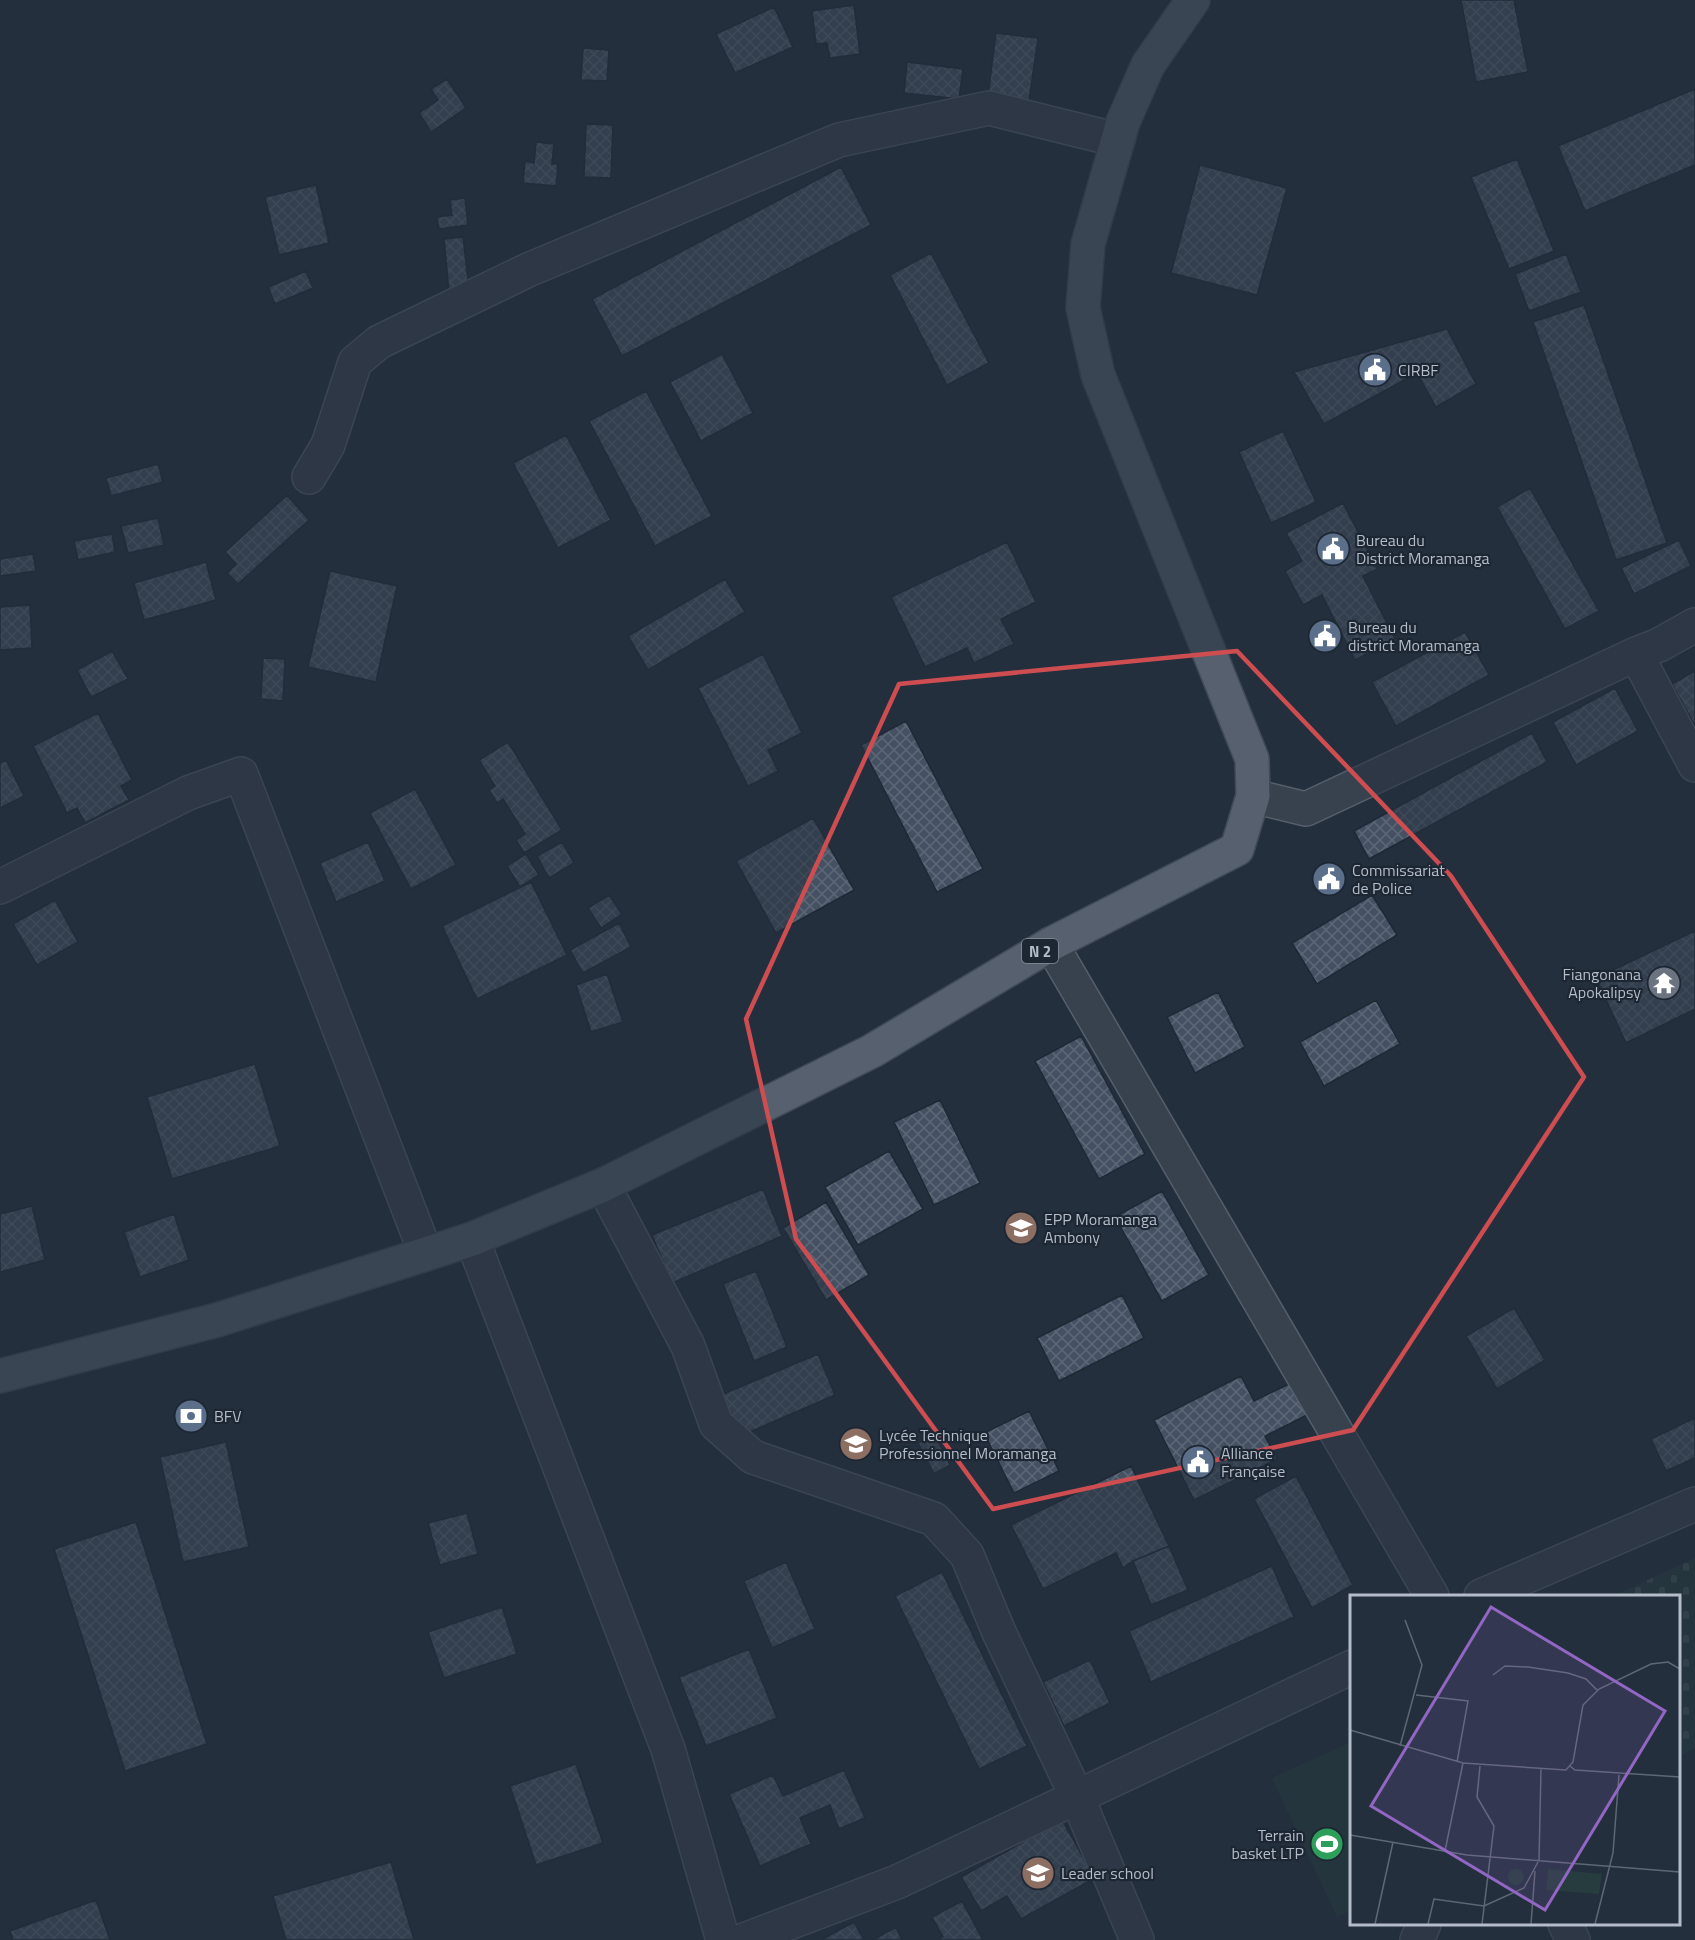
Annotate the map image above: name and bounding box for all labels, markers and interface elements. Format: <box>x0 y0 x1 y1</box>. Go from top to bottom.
public building icon: CIRBF <box>1357 352 1393 388</box>
place label: CIRBF <box>1398 358 1439 382</box>
place label: Bureau du District Moramanga <box>1356 528 1490 570</box>
public building icon: Bureau du District Moramanga <box>1315 531 1351 567</box>
place label: Bureau du district Moramanga <box>1348 615 1480 657</box>
public building icon: Bureau du district Moramanga <box>1307 618 1343 654</box>
place label: Commissariat de Police <box>1352 858 1445 900</box>
public building icon: Commissariat de Police <box>1311 861 1347 897</box>
road number: N 2 <box>1022 939 1058 963</box>
place label: Fiangonana Apokalipsy <box>1563 962 1641 1004</box>
temple icon: Fiangonana Apokalipsy <box>1646 965 1682 1001</box>
place label: EPP Moramanga Ambony <box>1044 1207 1157 1249</box>
school or university icon: EPP Moramanga Ambony <box>1003 1210 1039 1246</box>
bank icon: BFV <box>173 1398 209 1434</box>
place label: BFV <box>214 1404 242 1428</box>
place label: Lycée Technique Professionnel Moramanga <box>879 1423 1056 1465</box>
school or university icon: Lycée Technique Professionnel Moramanga <box>838 1426 874 1462</box>
place label: Alliance Française <box>1221 1441 1285 1483</box>
public building icon: Alliance Française <box>1180 1444 1216 1480</box>
inset map <box>1350 1595 1680 1925</box>
place label: Terrain basket LTP <box>1231 1823 1304 1865</box>
sports icon: Terrain basket LTP <box>1309 1826 1345 1862</box>
school or university icon: Leader school <box>1020 1855 1056 1891</box>
place label: Leader school <box>1061 1861 1154 1885</box>

